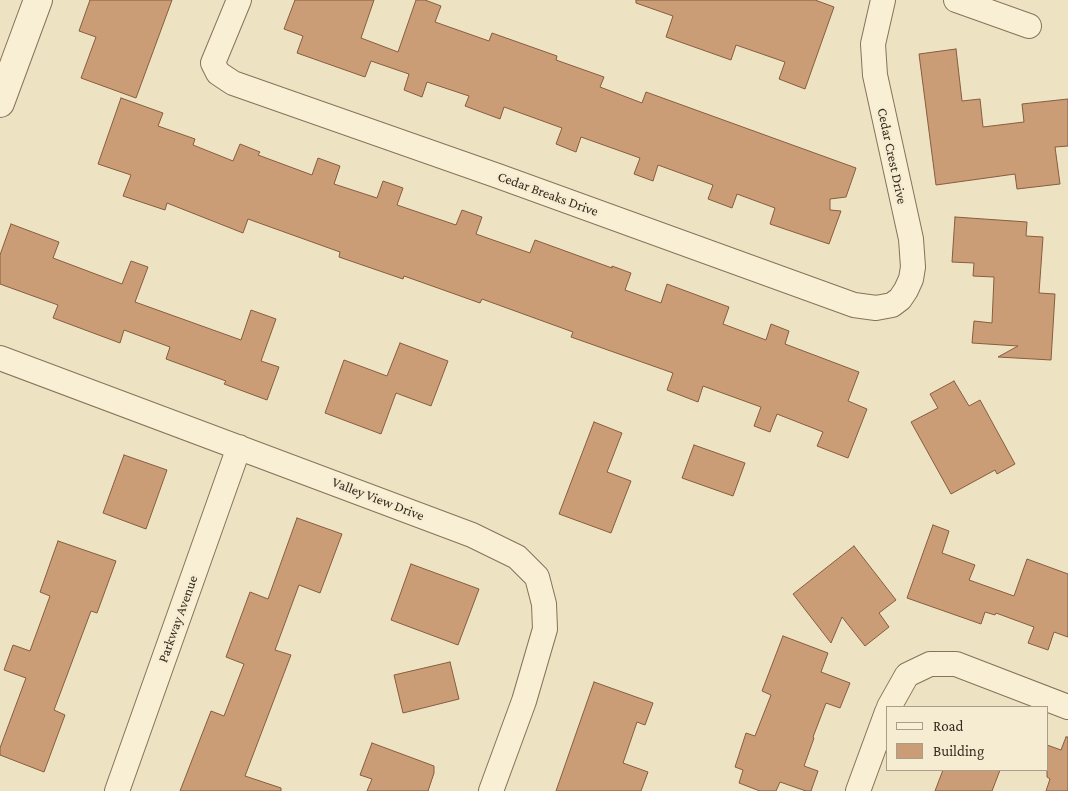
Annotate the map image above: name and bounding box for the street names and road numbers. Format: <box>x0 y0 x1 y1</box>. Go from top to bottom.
street label: Cedar Crest Drive <box>874 106 910 206</box>
street label: Cedar Breaks Drive <box>495 168 601 220</box>
street label: Valley View Drive <box>330 474 426 524</box>
street label: Parkway Avenue <box>154 573 202 665</box>

